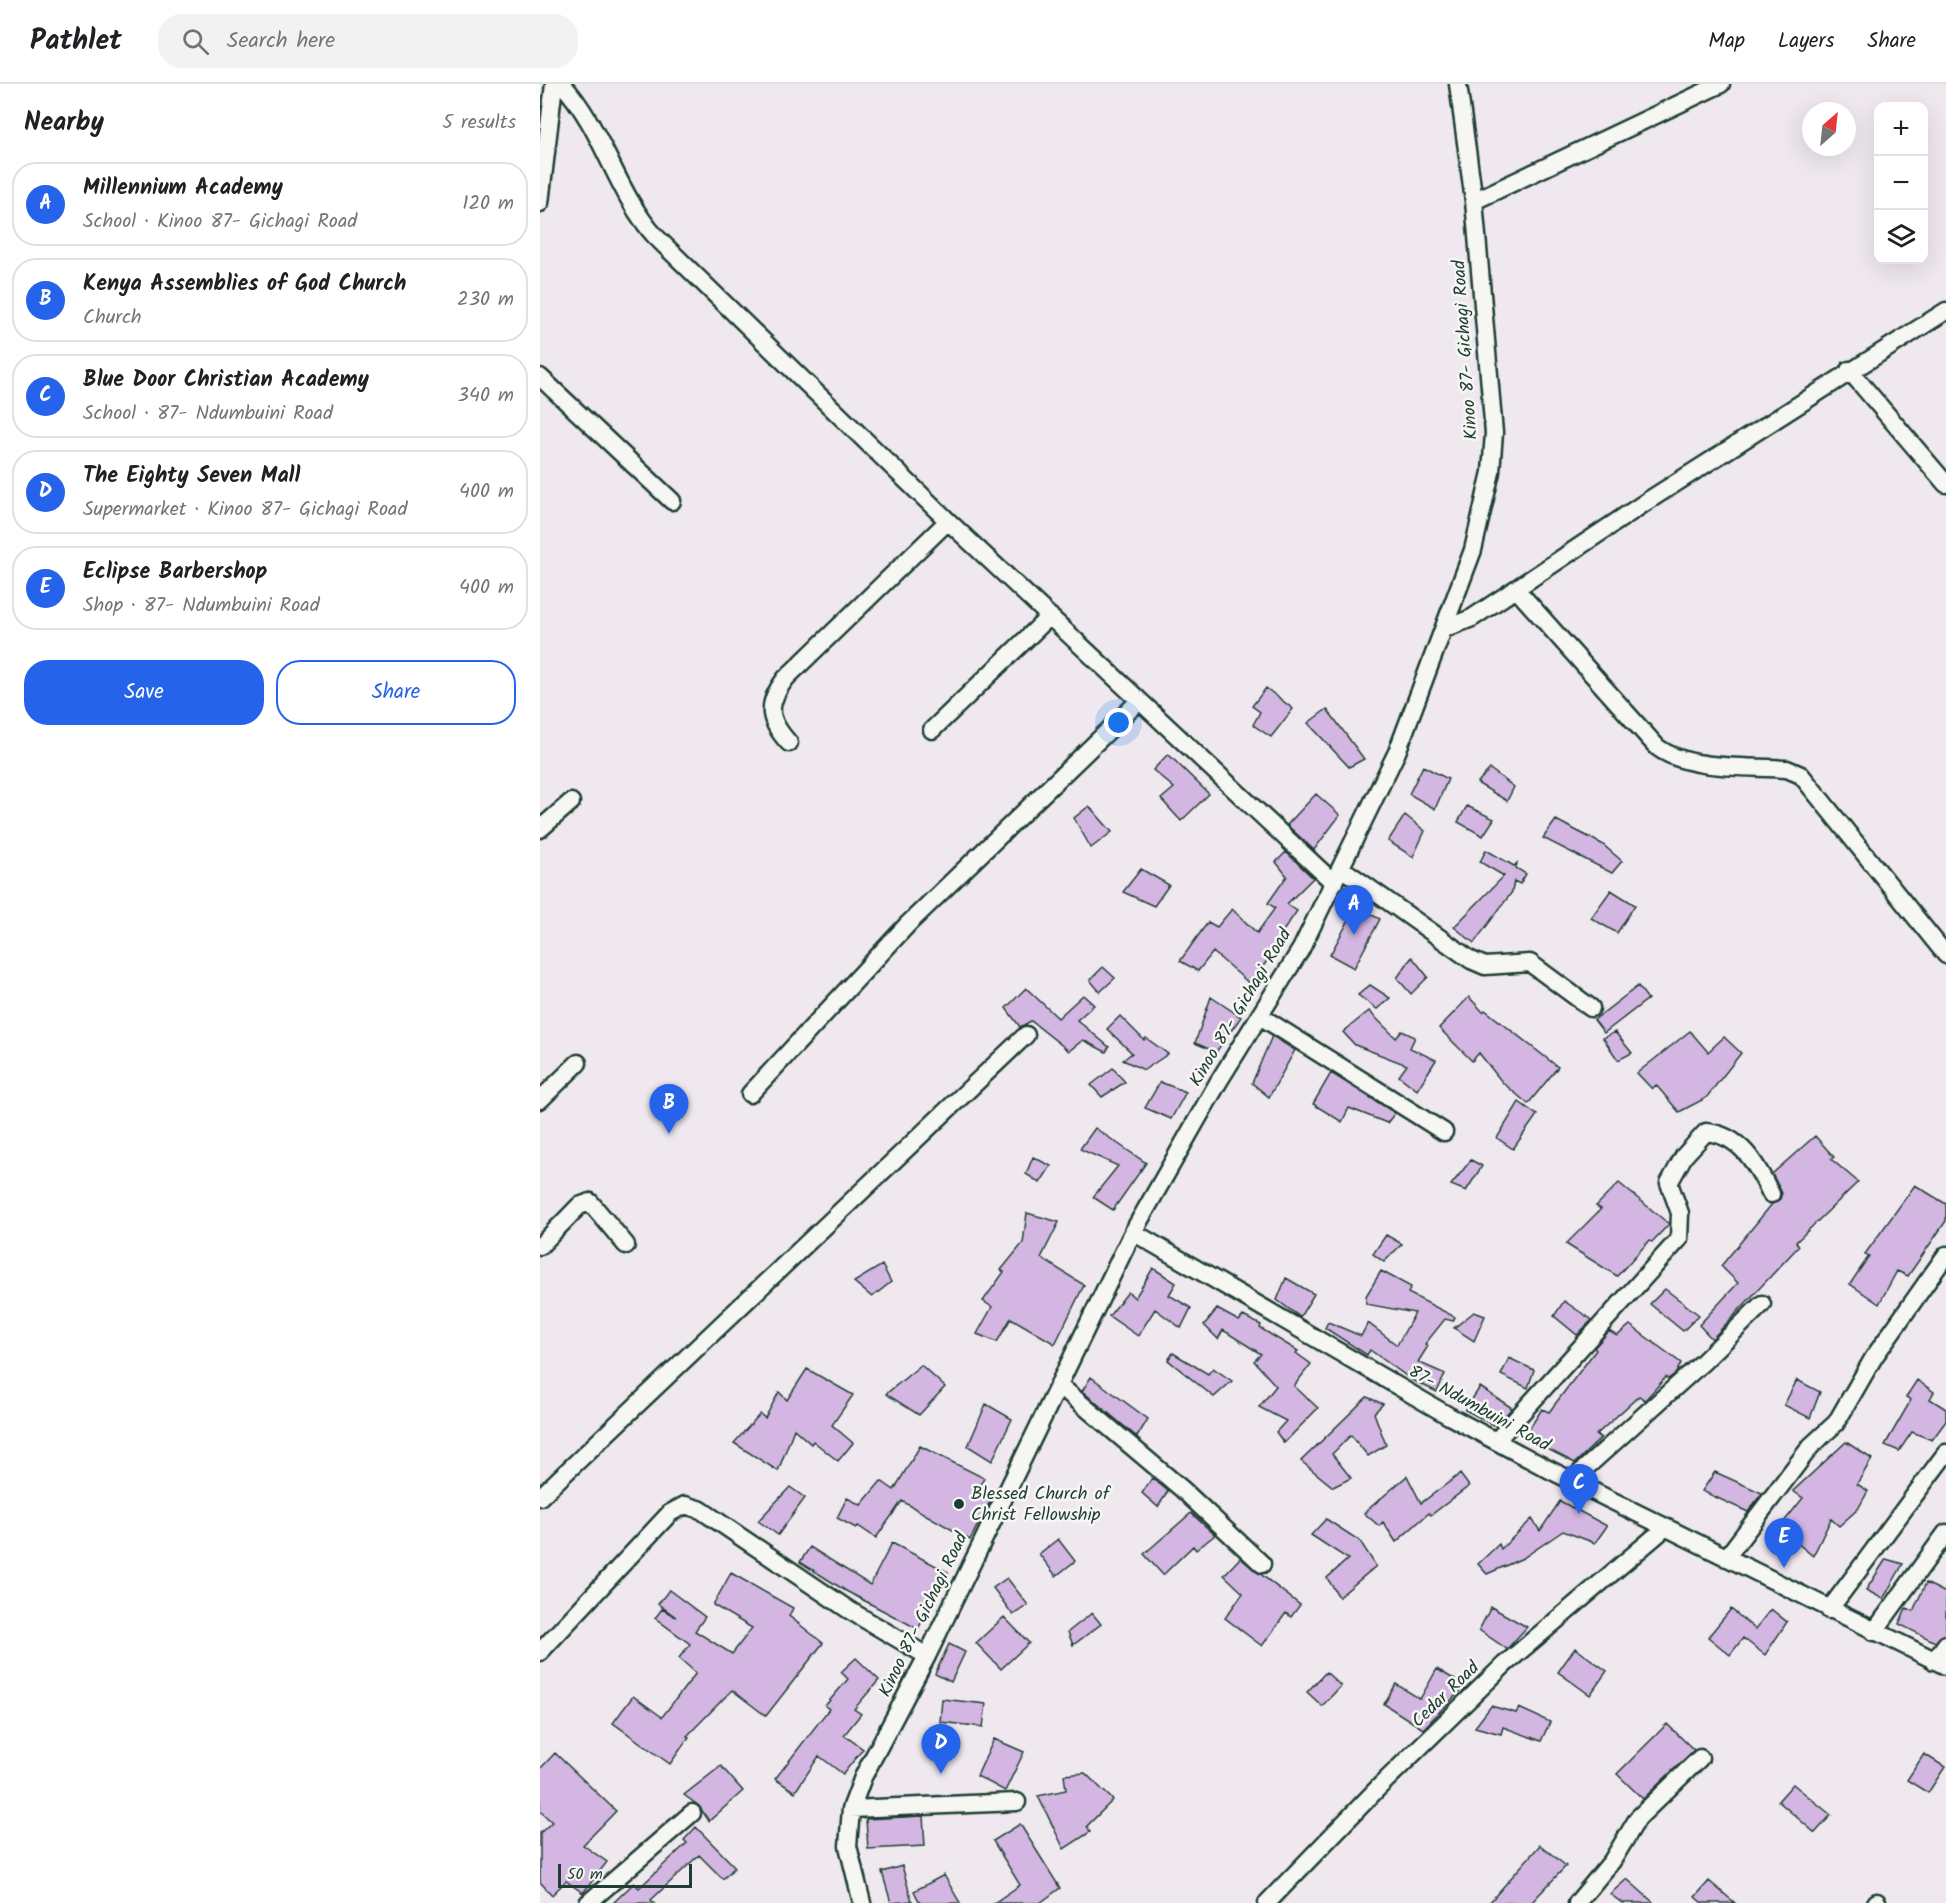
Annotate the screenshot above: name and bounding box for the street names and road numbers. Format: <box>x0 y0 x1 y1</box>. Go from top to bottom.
street label: Kinoo 87- Gichagi Road <box>1445 258 1487 441</box>
street label: Kinoo 87- Gichagi Road <box>1182 922 1300 1093</box>
street label: 87- Ndumbuini Road <box>1403 1358 1556 1461</box>
street label: Kinoo 87- Gichagi Road <box>871 1527 977 1702</box>
street label: Cedar Road <box>1405 1654 1488 1735</box>

